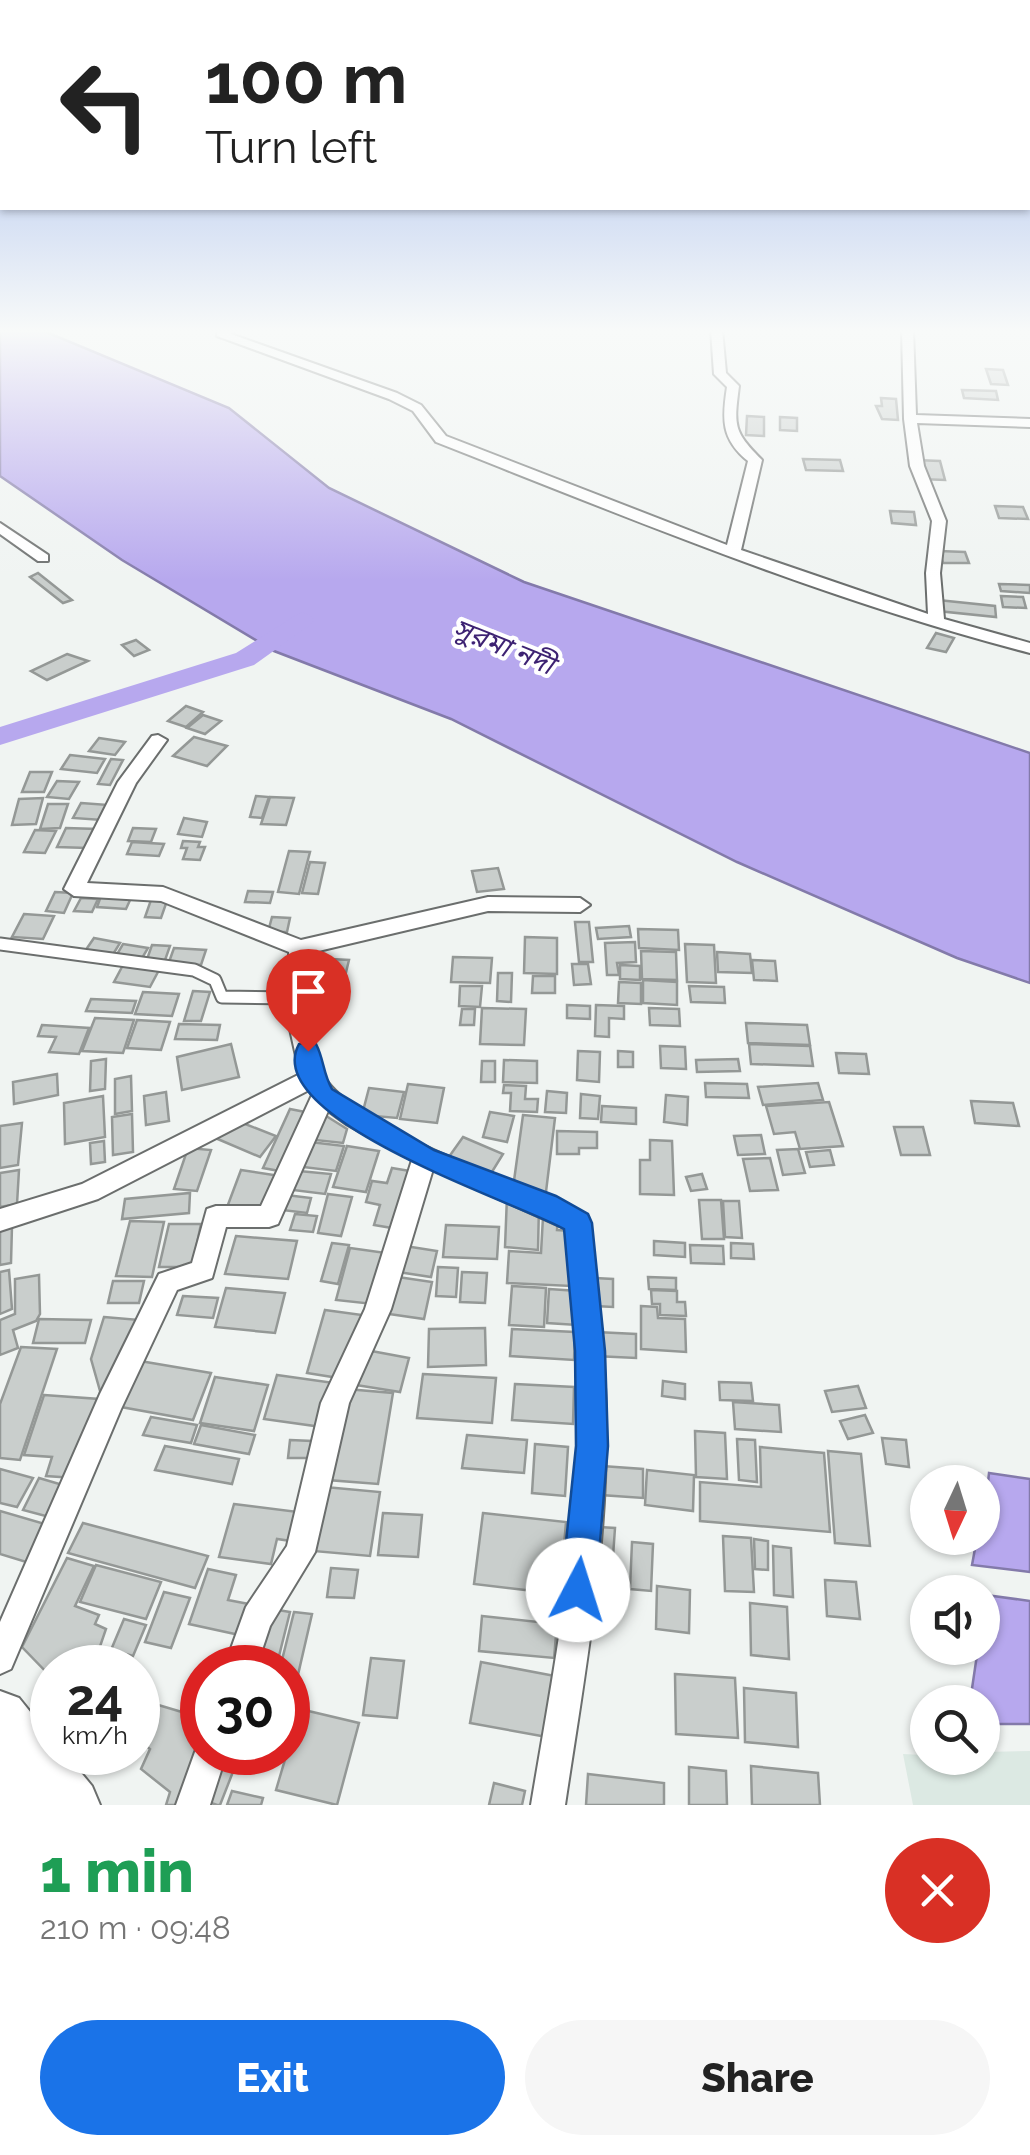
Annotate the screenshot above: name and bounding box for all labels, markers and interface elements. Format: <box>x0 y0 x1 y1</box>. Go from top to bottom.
text: 100 m <box>205 37 408 119</box>
icon: left <box>40 40 170 170</box>
text: Turn left <box>205 121 377 174</box>
water label: সুরমা নদী <box>449 611 564 684</box>
pin <box>266 949 351 1052</box>
icon: arrive <box>281 964 336 1019</box>
north arrow <box>910 1465 1000 1555</box>
map controls <box>910 1465 1000 1775</box>
position arrow <box>526 1538 630 1642</box>
button: sound <box>910 1575 1000 1665</box>
speed limit sign: 30 <box>180 1645 310 1775</box>
text: 24 <box>67 1668 123 1727</box>
button: search <box>910 1685 1000 1775</box>
text: km/h <box>62 1720 128 1750</box>
text: 1 min <box>40 1836 194 1906</box>
button: close <box>885 1838 990 1943</box>
text: 210 m · 09:48 <box>40 1909 231 1946</box>
button: Exit <box>40 2020 505 2135</box>
button: Share <box>525 2020 990 2135</box>

